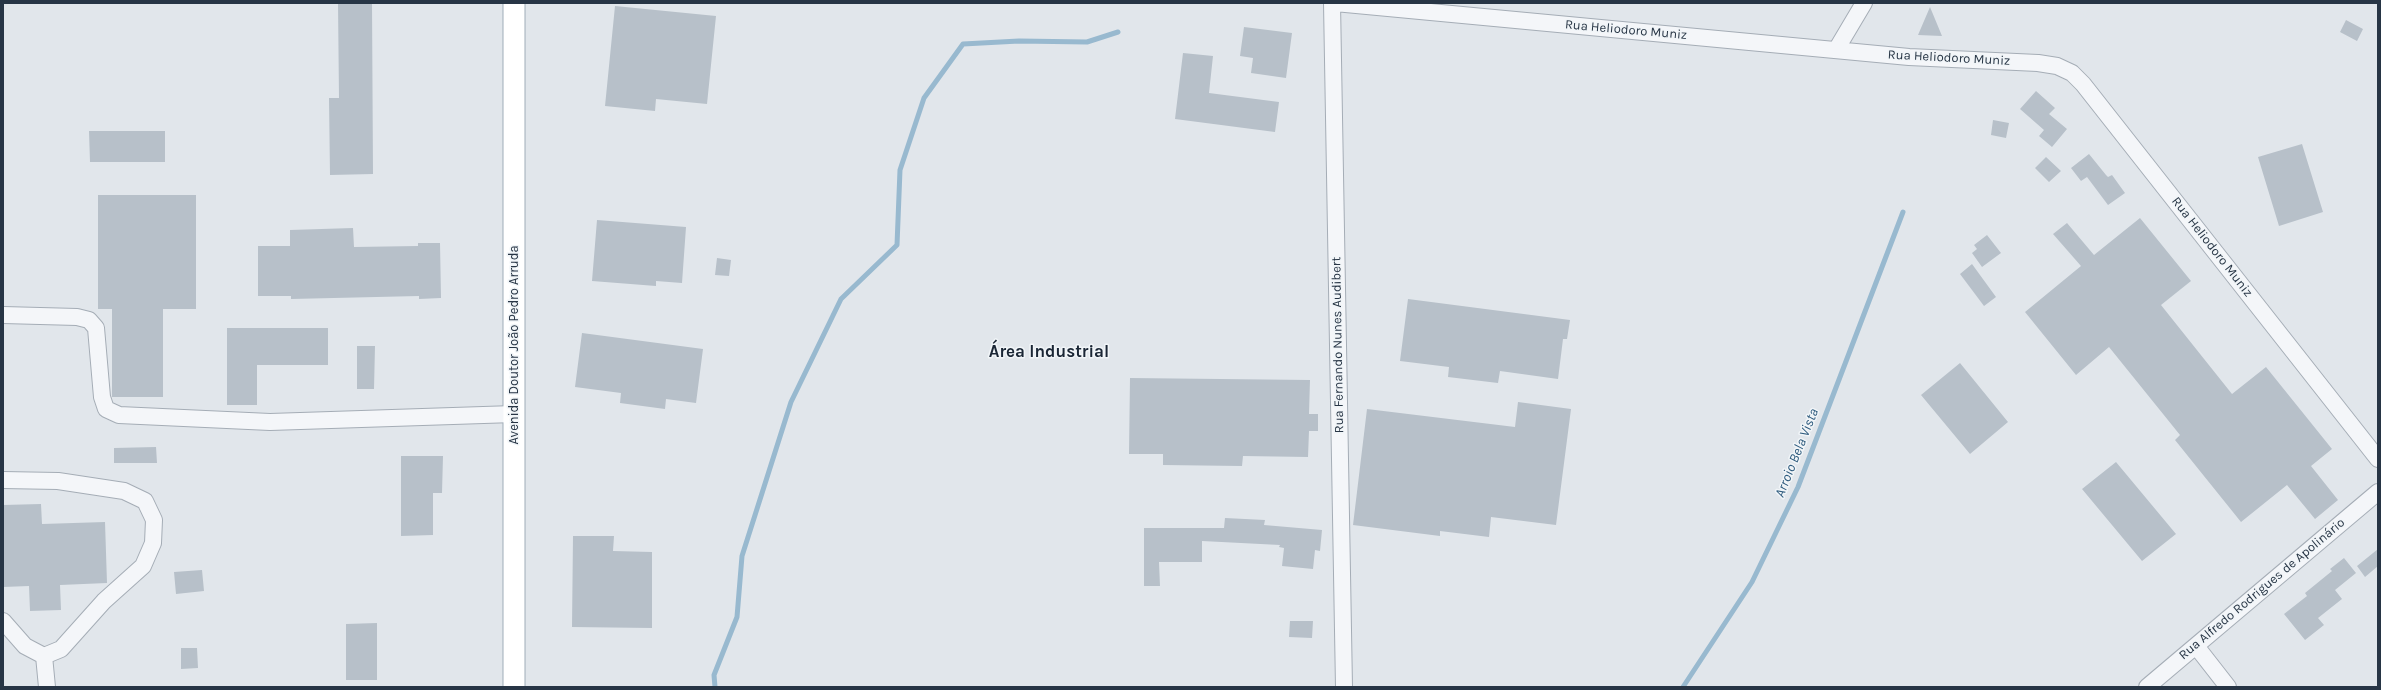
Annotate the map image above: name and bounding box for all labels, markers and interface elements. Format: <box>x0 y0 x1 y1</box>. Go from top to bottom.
street label: Rua Heliodoro Muniz <box>1564 17 1688 43</box>
street label: Rua Heliodoro Muniz <box>1887 47 2011 69</box>
street label: Rua Heliodoro Muniz <box>2168 194 2256 300</box>
street label: Avenida Doutor João Pedro Arruda <box>506 245 522 445</box>
street label: Rua Fernando Nunes Audibert <box>1329 257 1347 433</box>
district label: Área Industrial <box>989 342 1109 362</box>
water label: Arroio Bela Vista <box>1772 406 1822 500</box>
street label: Rua Alfredo Rodrigues de Apolinário <box>2176 515 2348 663</box>

